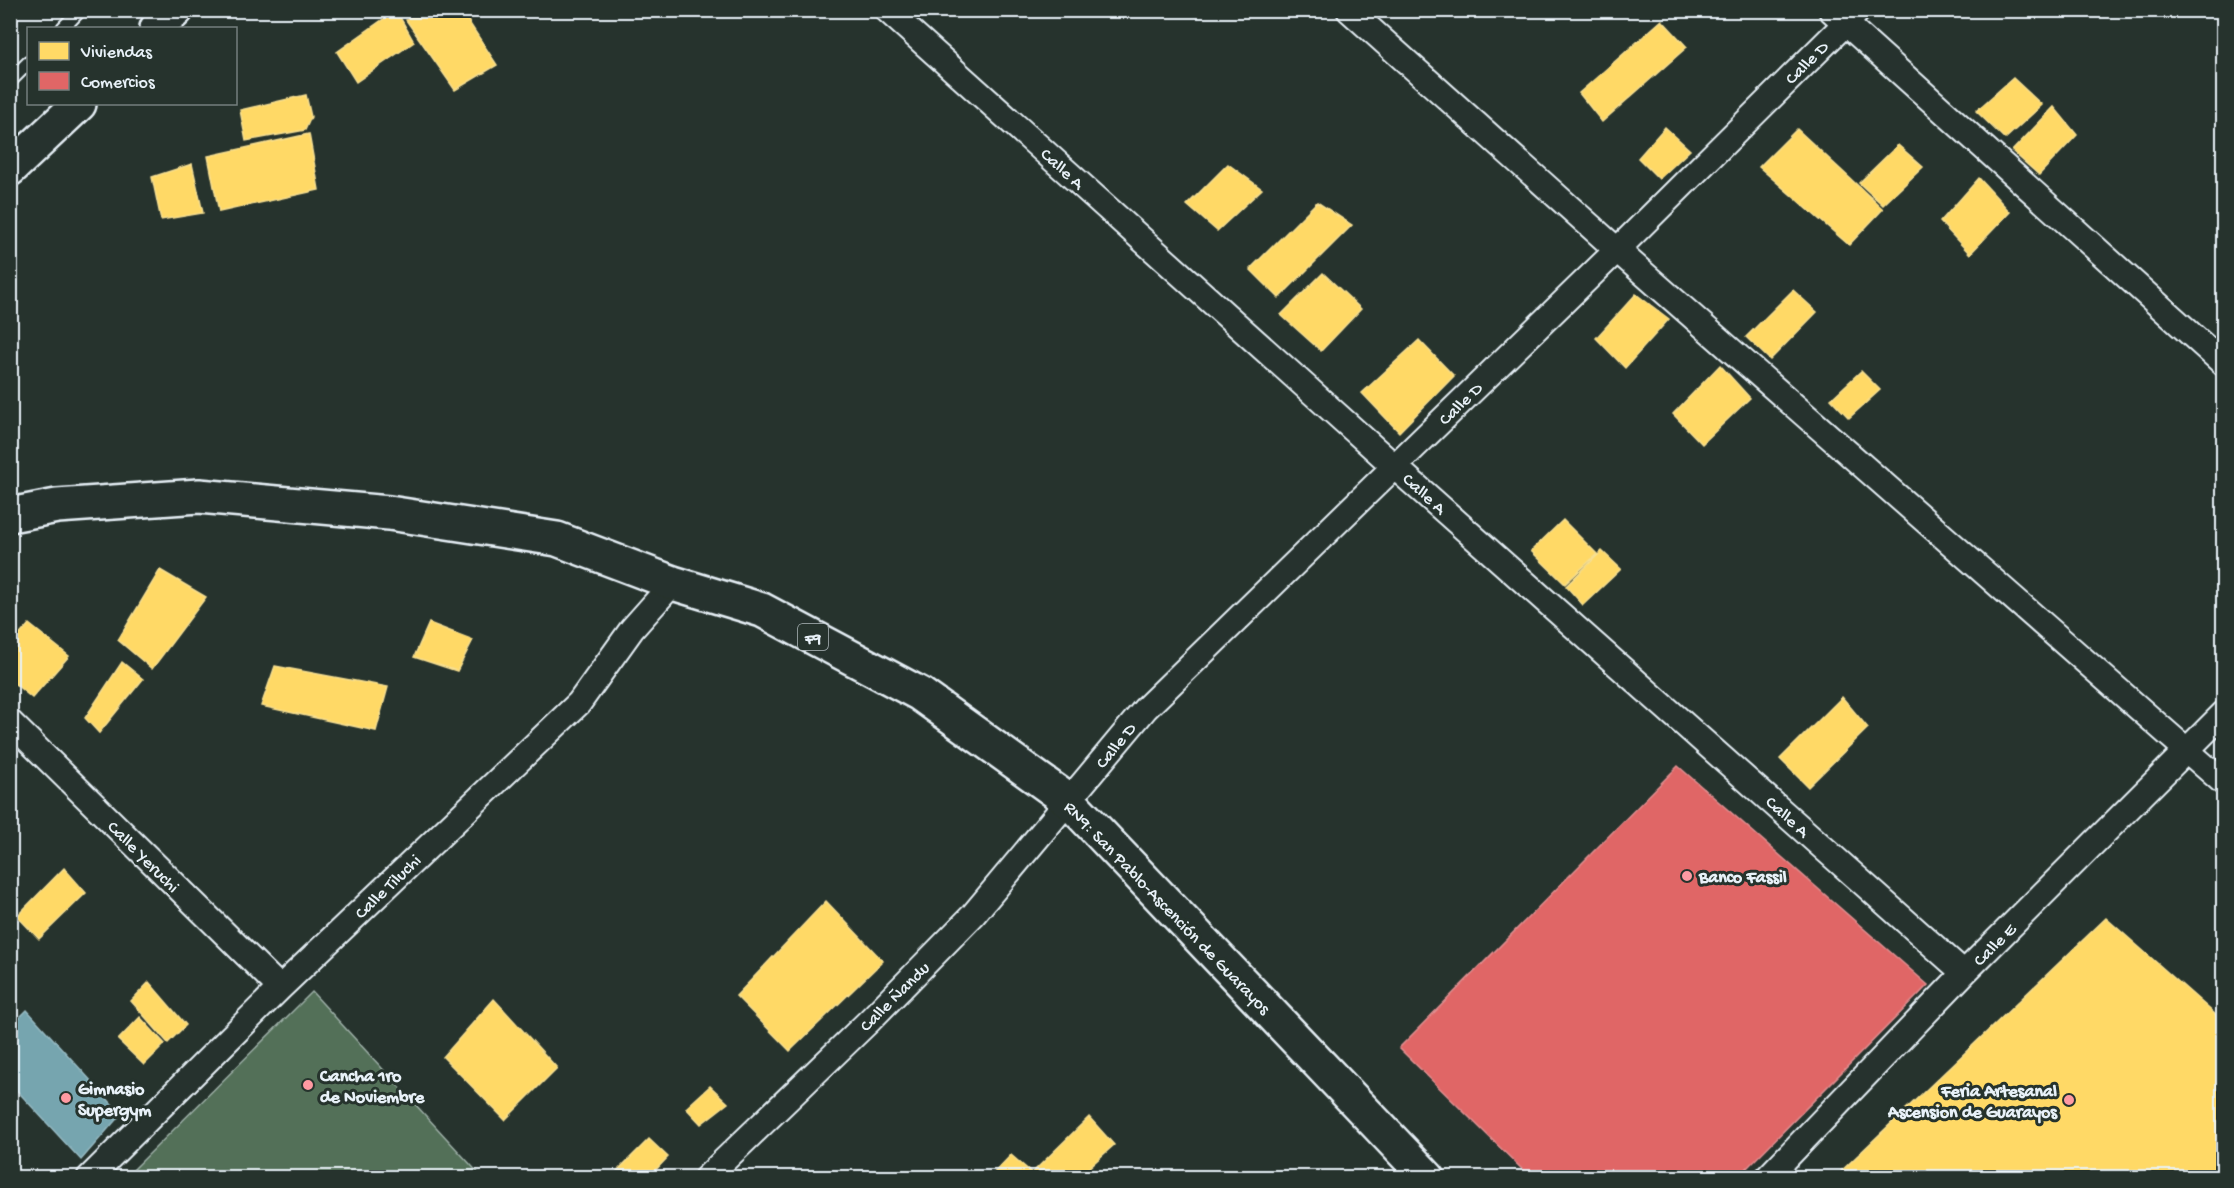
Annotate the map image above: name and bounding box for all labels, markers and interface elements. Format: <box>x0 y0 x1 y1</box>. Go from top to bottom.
legend <box>27 27 237 105</box>
street label: Calle D <box>1782 37 1834 90</box>
text: Viviendas <box>80 43 153 64</box>
text: Comercios <box>81 73 156 94</box>
street label: Calle A <box>1035 145 1089 196</box>
street label: Calle D <box>1435 379 1488 431</box>
street label: Calle A <box>1397 470 1451 521</box>
road number: F9 <box>798 624 828 650</box>
street label: Calle D <box>1092 719 1142 774</box>
street label: Calle A <box>1760 793 1814 844</box>
street label: RN9: San Pablo-Ascención de Guarayos <box>1059 798 1275 1021</box>
street label: Calle Yeruchi <box>102 817 183 898</box>
street label: Calle Tiluchi <box>351 851 426 925</box>
place label: Banco Fassil <box>1698 868 1787 889</box>
marker: Banco Fassil <box>1680 869 1694 883</box>
street label: Calle E <box>1970 919 2022 972</box>
street label: Calle Ñandu <box>856 958 936 1037</box>
place label: Cancha 1ro de Noviembre <box>319 1067 425 1109</box>
marker: Cancha 1ro de Noviembre <box>301 1078 315 1092</box>
place label: Gimnasio Supergym <box>78 1080 151 1122</box>
place label: Feria Artesanal Ascension de Guarayos <box>1887 1082 2058 1124</box>
marker: Gimnasio Supergym <box>59 1091 73 1105</box>
marker: Feria Artesanal Ascension de Guarayos <box>2062 1093 2076 1107</box>

